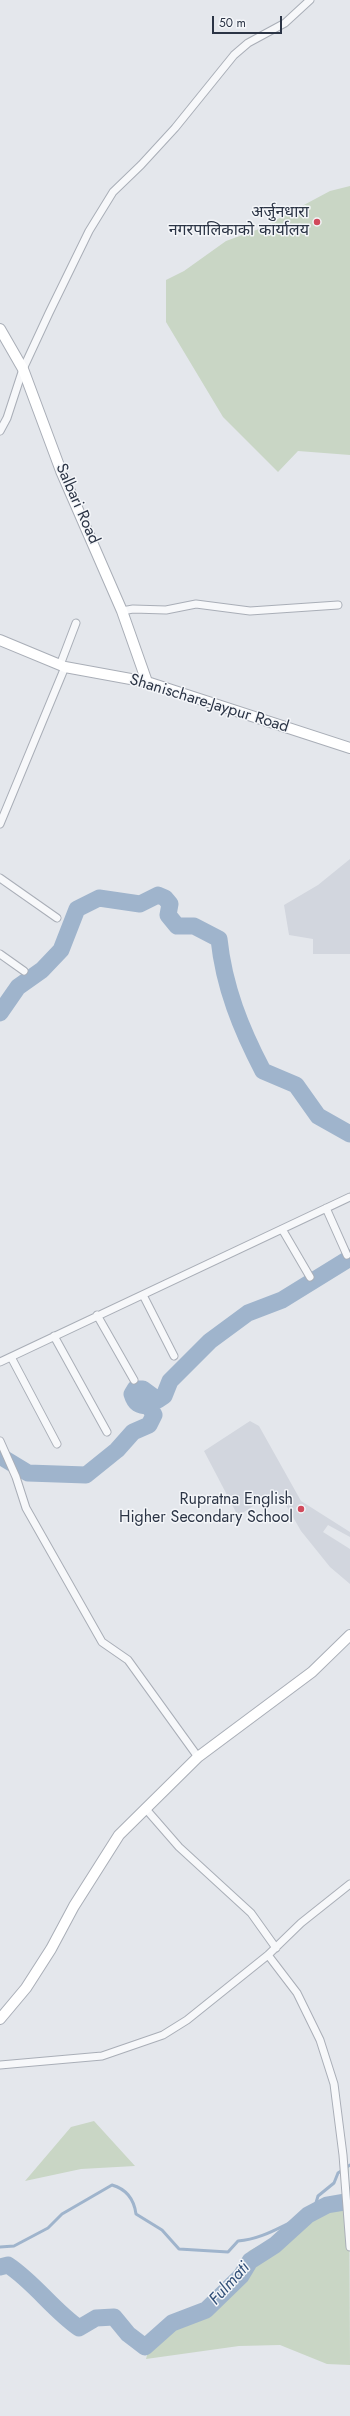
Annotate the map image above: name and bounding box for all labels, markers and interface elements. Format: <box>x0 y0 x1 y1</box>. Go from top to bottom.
scale bar <box>214 8 284 34</box>
text: 50 m <box>219 14 246 32</box>
place label: अर्जुनधारा नगरपालिकाको कार्यालय <box>169 203 309 241</box>
marker: अर्जुनधारा नगरपालिकाको कार्यालय <box>312 217 322 227</box>
street label: Salbari Road <box>51 461 103 547</box>
street label: Shanischare-Jaypur Road <box>127 671 291 737</box>
place label: Rupratna English Higher Secondary School <box>119 1490 293 1528</box>
marker: Rupratna English Higher Secondary School <box>296 1504 306 1514</box>
water label: Fulmati <box>205 2258 255 2310</box>

